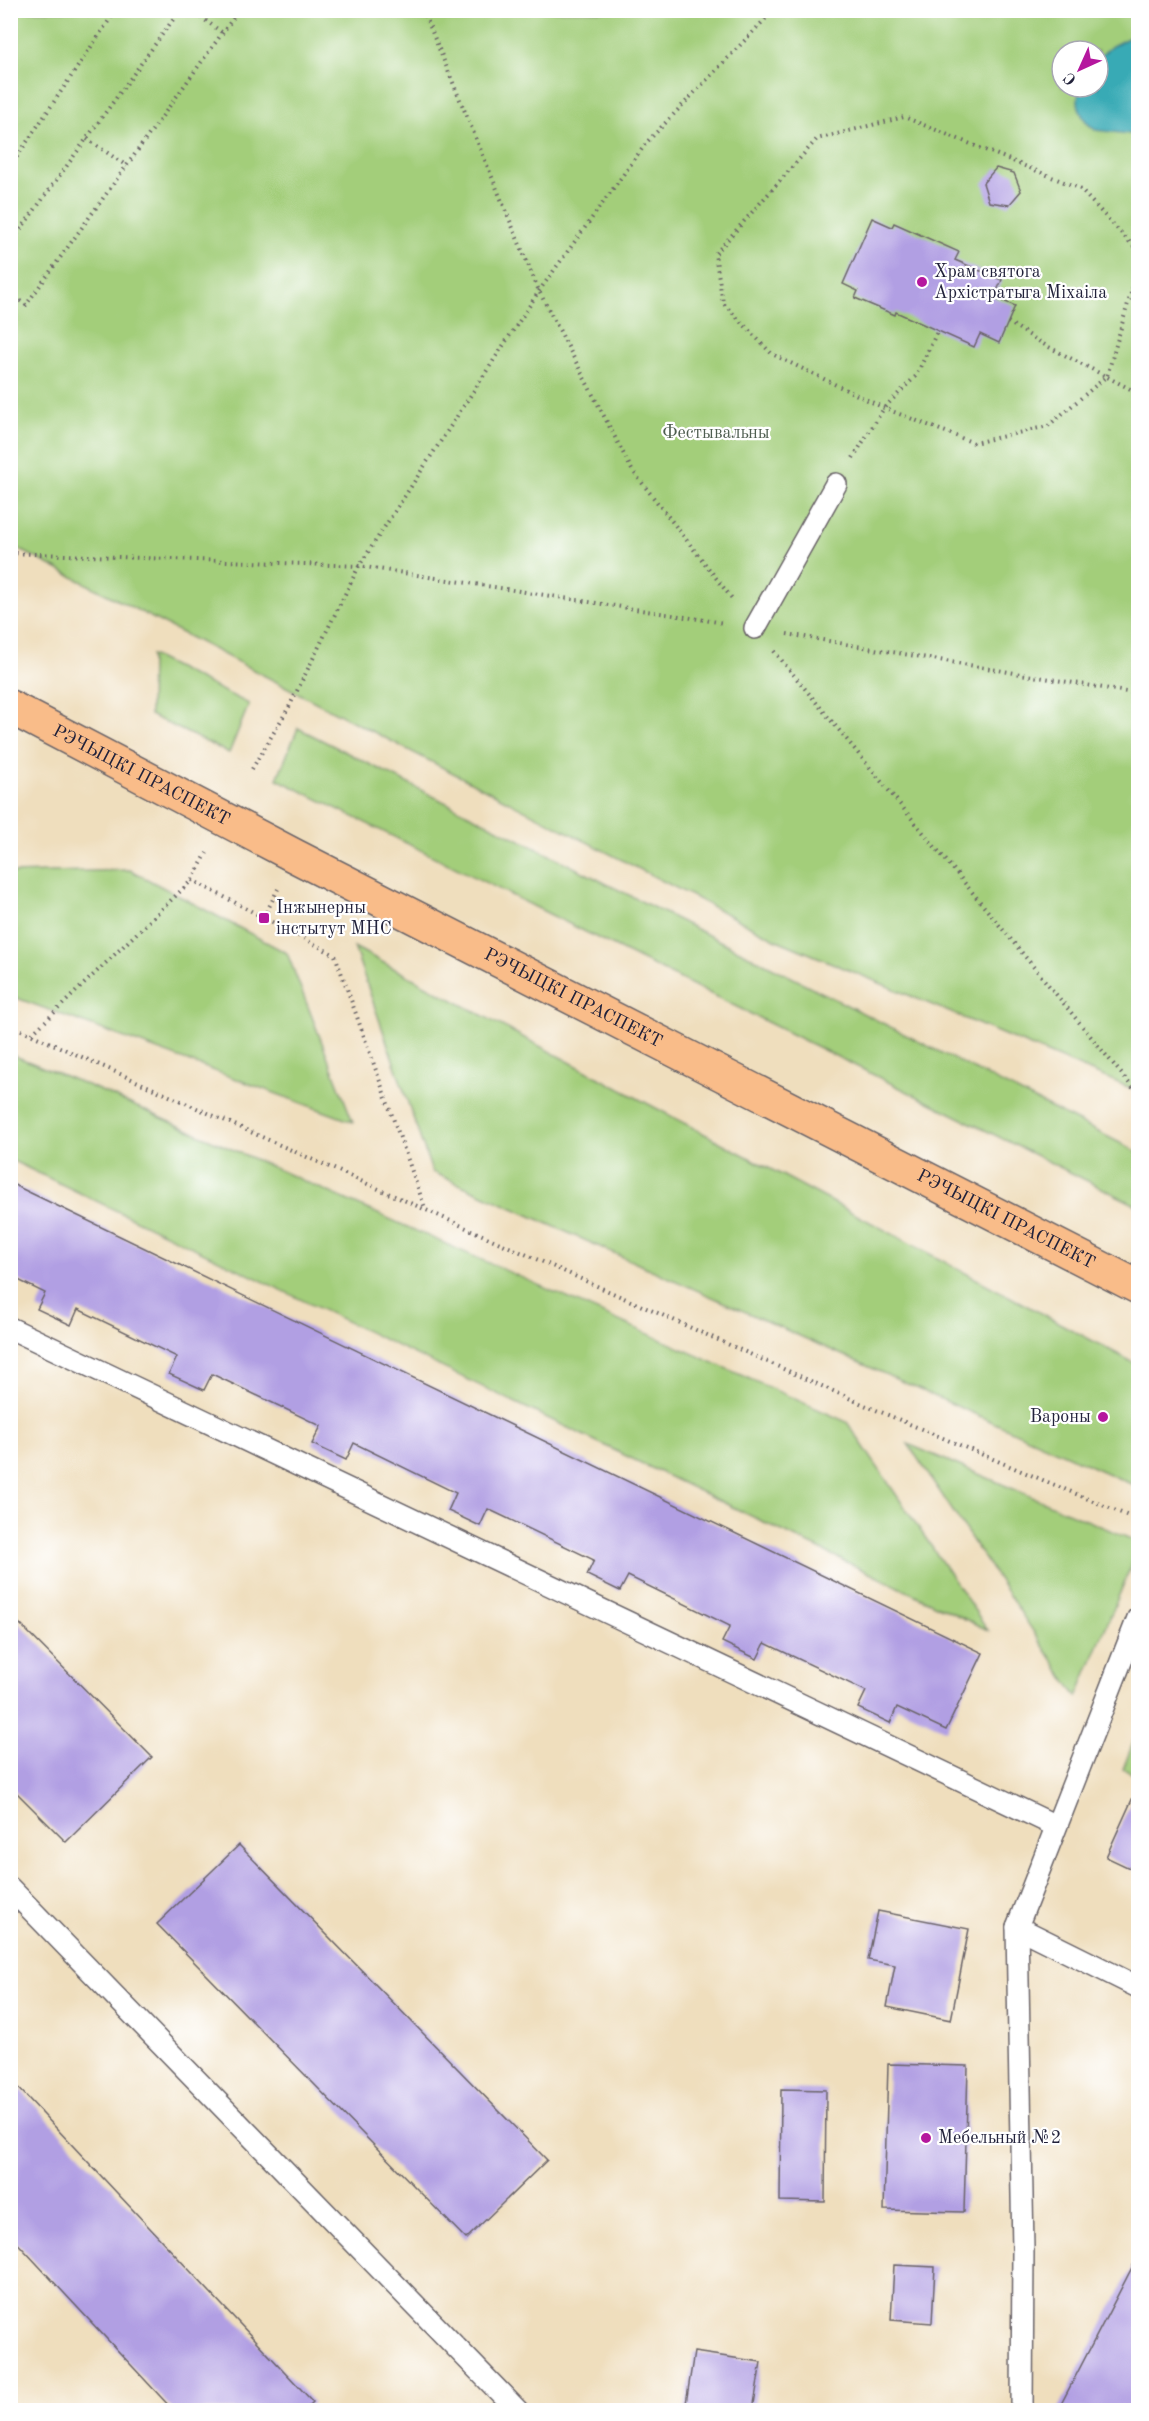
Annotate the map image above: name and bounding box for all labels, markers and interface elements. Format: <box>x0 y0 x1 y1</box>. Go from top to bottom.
north arrow <box>1050 39 1110 99</box>
text: С <box>1061 69 1080 88</box>
place label: Храм святога Архістратыга Міхаіла <box>934 263 1107 302</box>
marker: Храм святога Архістратыга Міхаіла <box>915 275 929 289</box>
park label: Фестывальны <box>662 424 770 442</box>
street label: РЭЧЫЦКІ ПРАСПЕКТ <box>50 722 233 829</box>
place label: Інжынерны інстытут МНС <box>276 899 392 938</box>
marker: Інжынерны інстытут МНС <box>257 911 271 925</box>
street label: РЭЧЫЦКІ ПРАСПЕКТ <box>481 945 665 1051</box>
street label: РЭЧЫЦКІ ПРАСПЕКТ <box>914 1167 1098 1272</box>
place label: Вароны <box>1030 1408 1091 1426</box>
marker: Вароны <box>1096 1410 1110 1424</box>
place label: Мебельный №2 <box>938 2129 1061 2147</box>
marker: Мебельный №2 <box>919 2131 933 2145</box>

